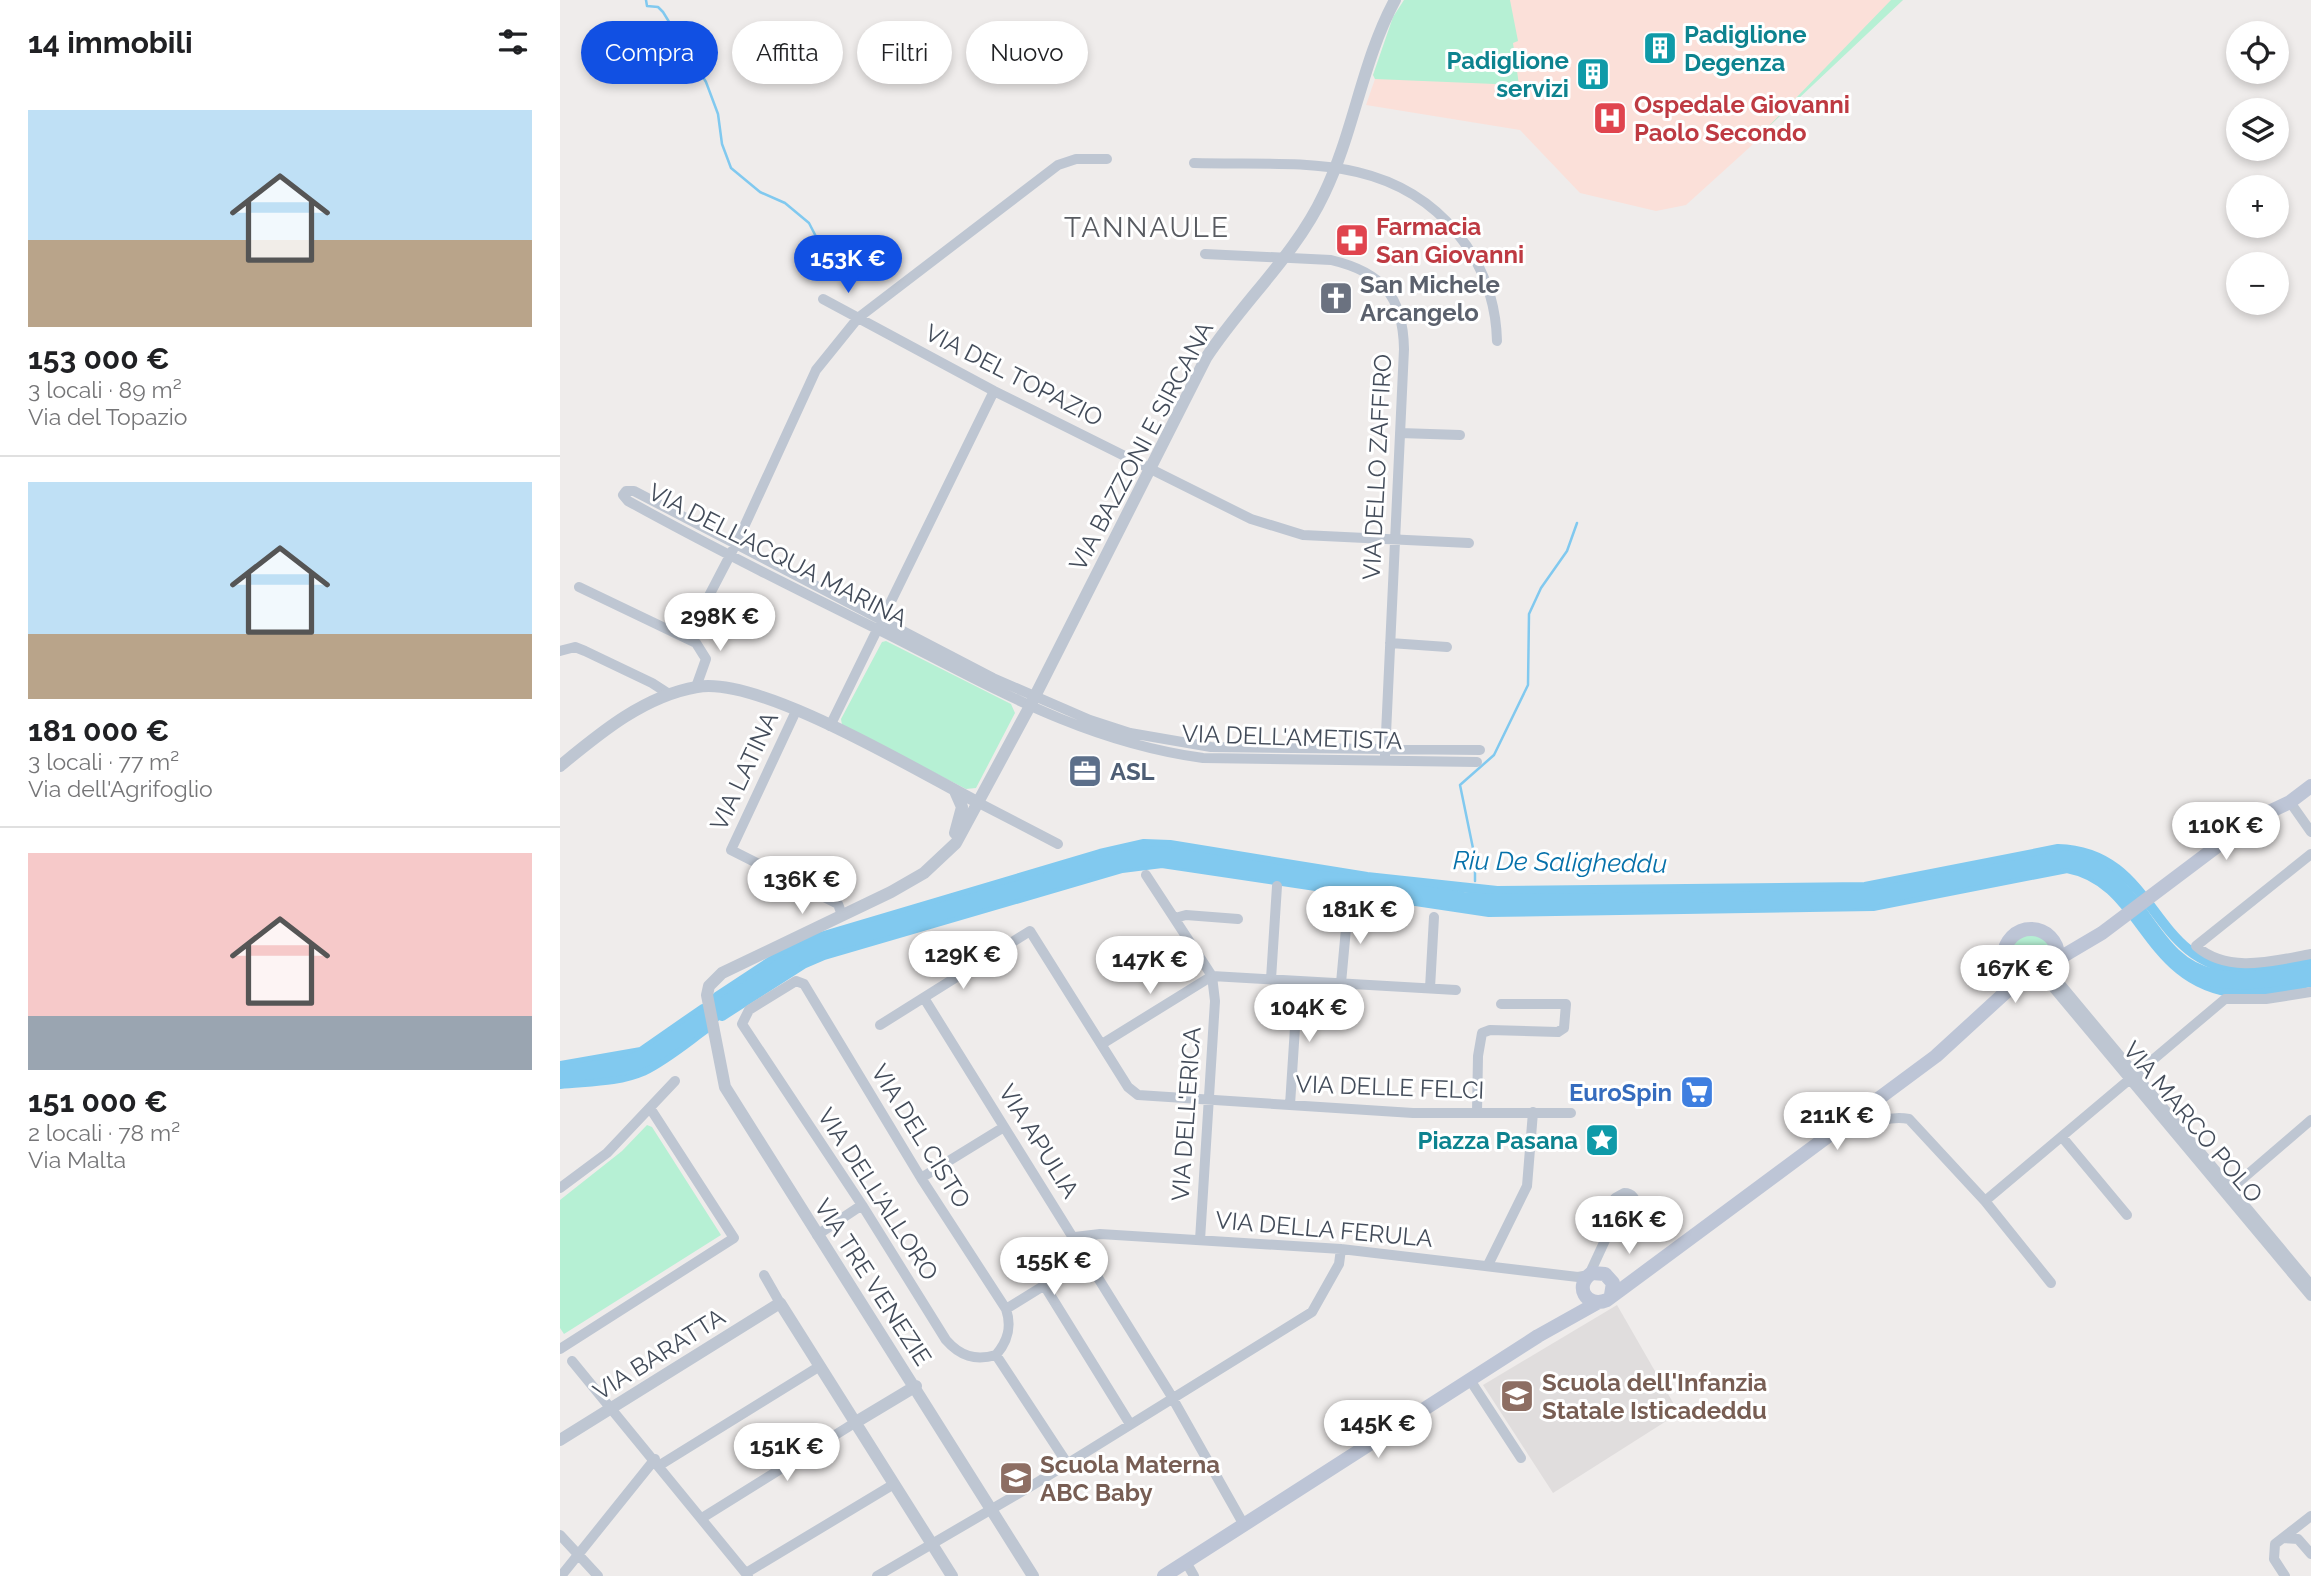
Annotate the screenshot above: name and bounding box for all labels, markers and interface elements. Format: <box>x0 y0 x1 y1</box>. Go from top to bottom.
place label: Padiglione Degenza <box>1684 20 1807 77</box>
chip: Compra <box>581 21 718 84</box>
chip: Affitta <box>732 21 843 84</box>
chip: Filtri <box>857 21 952 84</box>
chip: Nuovo <box>966 21 1088 84</box>
map controls <box>2226 21 2289 315</box>
button: locate <box>2226 21 2289 84</box>
icon: filters <box>494 23 532 61</box>
text: 14 immobili <box>28 25 193 60</box>
building icon: Padiglione Degenza <box>1641 29 1679 67</box>
place label: Padiglione servizi <box>1446 46 1569 103</box>
building icon: Padiglione servizi <box>1574 55 1612 93</box>
place label: Ospedale Giovanni Paolo Secondo <box>1634 90 1850 147</box>
button: layers <box>2226 98 2289 161</box>
hospital icon: Ospedale Giovanni Paolo Secondo <box>1591 99 1629 137</box>
icon: home <box>217 155 343 281</box>
button: + <box>2226 175 2289 238</box>
district label: TANNAULE <box>1064 211 1230 244</box>
place label: Farmacia San Giovanni <box>1376 212 1524 269</box>
pharmacy icon: Farmacia San Giovanni <box>1333 221 1371 259</box>
pin: 153K € <box>791 236 905 295</box>
text: 153K € <box>810 244 886 271</box>
button: − <box>2226 252 2289 315</box>
place label: San Michele Arcangelo <box>1360 270 1500 327</box>
church icon: San Michele Arcangelo <box>1317 279 1355 317</box>
street label: VIA BAZZONI E SIRCANA <box>1063 316 1219 576</box>
street label: VIA DEL TOPAZIO <box>920 318 1108 432</box>
text: 153 000 € <box>28 341 170 376</box>
street label: VIA DELLO ZAFFIRO <box>1357 353 1397 581</box>
text: 3 locali · 89 m² <box>28 376 182 403</box>
text: Via del Topazio <box>28 403 187 430</box>
street label: VIA DELL'ACQUA MARINA <box>644 477 912 633</box>
icon: home <box>217 527 343 653</box>
pin: 298K € <box>663 594 777 653</box>
text: 298K € <box>680 602 760 629</box>
street label: VIA LATINA <box>704 707 784 835</box>
text: 181 000 € <box>28 713 169 748</box>
street label: VIA DELL'AMETISTA <box>1181 719 1403 755</box>
text: 3 locali · 77 m² <box>28 748 179 775</box>
office icon: ASL <box>1066 752 1104 790</box>
place label: ASL <box>1110 757 1155 786</box>
text: Via dell'Agrifoglio <box>28 775 213 802</box>
pin: 110K € <box>2169 802 2283 862</box>
text: 110K € <box>2188 811 2264 838</box>
water label: Riu De Saligheddu <box>1453 845 1668 879</box>
pin: 136K € <box>745 856 859 916</box>
text: 136K € <box>763 865 841 892</box>
pin: 181K € <box>1303 886 1417 946</box>
text: 181K € <box>1322 895 1398 922</box>
icon: home <box>217 898 343 1024</box>
pin: 129K € <box>906 932 1020 991</box>
pin: 147K € <box>1093 936 1207 996</box>
text: 129K € <box>925 940 1001 967</box>
text: 147K € <box>1112 945 1188 972</box>
pin: 167K € <box>1958 946 2072 1005</box>
text: 167K € <box>1976 954 2054 981</box>
pin: 104K € <box>1252 984 1366 1044</box>
text: 104K € <box>1270 993 1348 1020</box>
street label: VIA DELL'ERICA <box>1165 1026 1207 1202</box>
street label: VIA MARCO POLO <box>2117 1036 2269 1208</box>
street label: VIA DEL CISTO <box>865 1059 977 1213</box>
street label: VIA DELLE FELCI <box>1295 1069 1485 1105</box>
supermarket icon: EuroSpin <box>1678 1073 1716 1111</box>
place label: EuroSpin <box>1569 1078 1672 1107</box>
street label: VIA APULIA <box>993 1079 1085 1203</box>
text: 151 000 € <box>28 1084 168 1119</box>
pin: 211K € <box>1780 1092 1894 1152</box>
text: 211K € <box>1800 1101 1874 1128</box>
street label: VIA DELL'ALLORO <box>811 1102 945 1286</box>
text: 2 locali · 78 m² <box>28 1119 180 1146</box>
place icon: Piazza Pasana <box>1583 1121 1621 1159</box>
place label: Piazza Pasana <box>1417 1126 1578 1155</box>
text: Via Malta <box>28 1146 126 1173</box>
street label: VIA TRE VENEZIE <box>808 1193 938 1371</box>
pin: 116K € <box>1572 1196 1686 1256</box>
street label: VIA DELLA FERULA <box>1214 1205 1434 1253</box>
text: 116K € <box>1591 1205 1667 1232</box>
pin: 155K € <box>997 1238 1111 1297</box>
text: 155K € <box>1016 1246 1092 1273</box>
street label: VIA BARATTA <box>588 1302 730 1406</box>
place label: Scuola dell'Infanzia Statale Isticadeddu <box>1542 1368 1767 1425</box>
school or university icon: Scuola dell'Infanzia Statale Isticadeddu <box>1498 1377 1536 1415</box>
pin: 145K € <box>1321 1400 1435 1460</box>
text: 145K € <box>1340 1409 1416 1436</box>
pin: 151K € <box>730 1424 844 1483</box>
text: 151K € <box>750 1432 824 1459</box>
place label: Scuola Materna ABC Baby <box>1040 1450 1220 1507</box>
school or university icon: Scuola Materna ABC Baby <box>997 1459 1035 1497</box>

